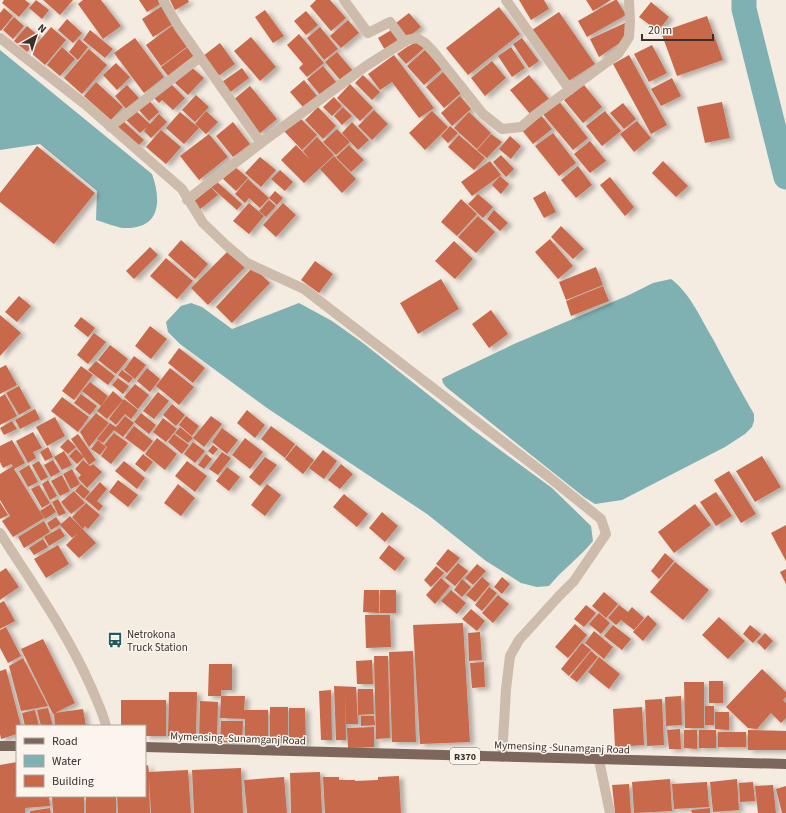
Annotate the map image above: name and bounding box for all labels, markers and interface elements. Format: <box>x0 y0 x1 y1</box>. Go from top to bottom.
north arrow <box>16 16 56 56</box>
scale bar <box>642 16 713 42</box>
text: N <box>34 20 50 37</box>
text: 20 m <box>648 22 672 39</box>
place label: Netrokona Truck Station <box>127 627 188 655</box>
bus stop icon: Netrokona Truck Station <box>106 631 124 649</box>
legend <box>16 725 146 797</box>
street label: Mymensing -Sunamganj Road <box>170 729 306 748</box>
text: Road <box>52 733 78 750</box>
street label: Mymensing -Sunamganj Road <box>494 738 630 757</box>
road number: R370 <box>450 748 480 764</box>
text: Water <box>52 753 82 770</box>
text: Building <box>52 773 94 790</box>

